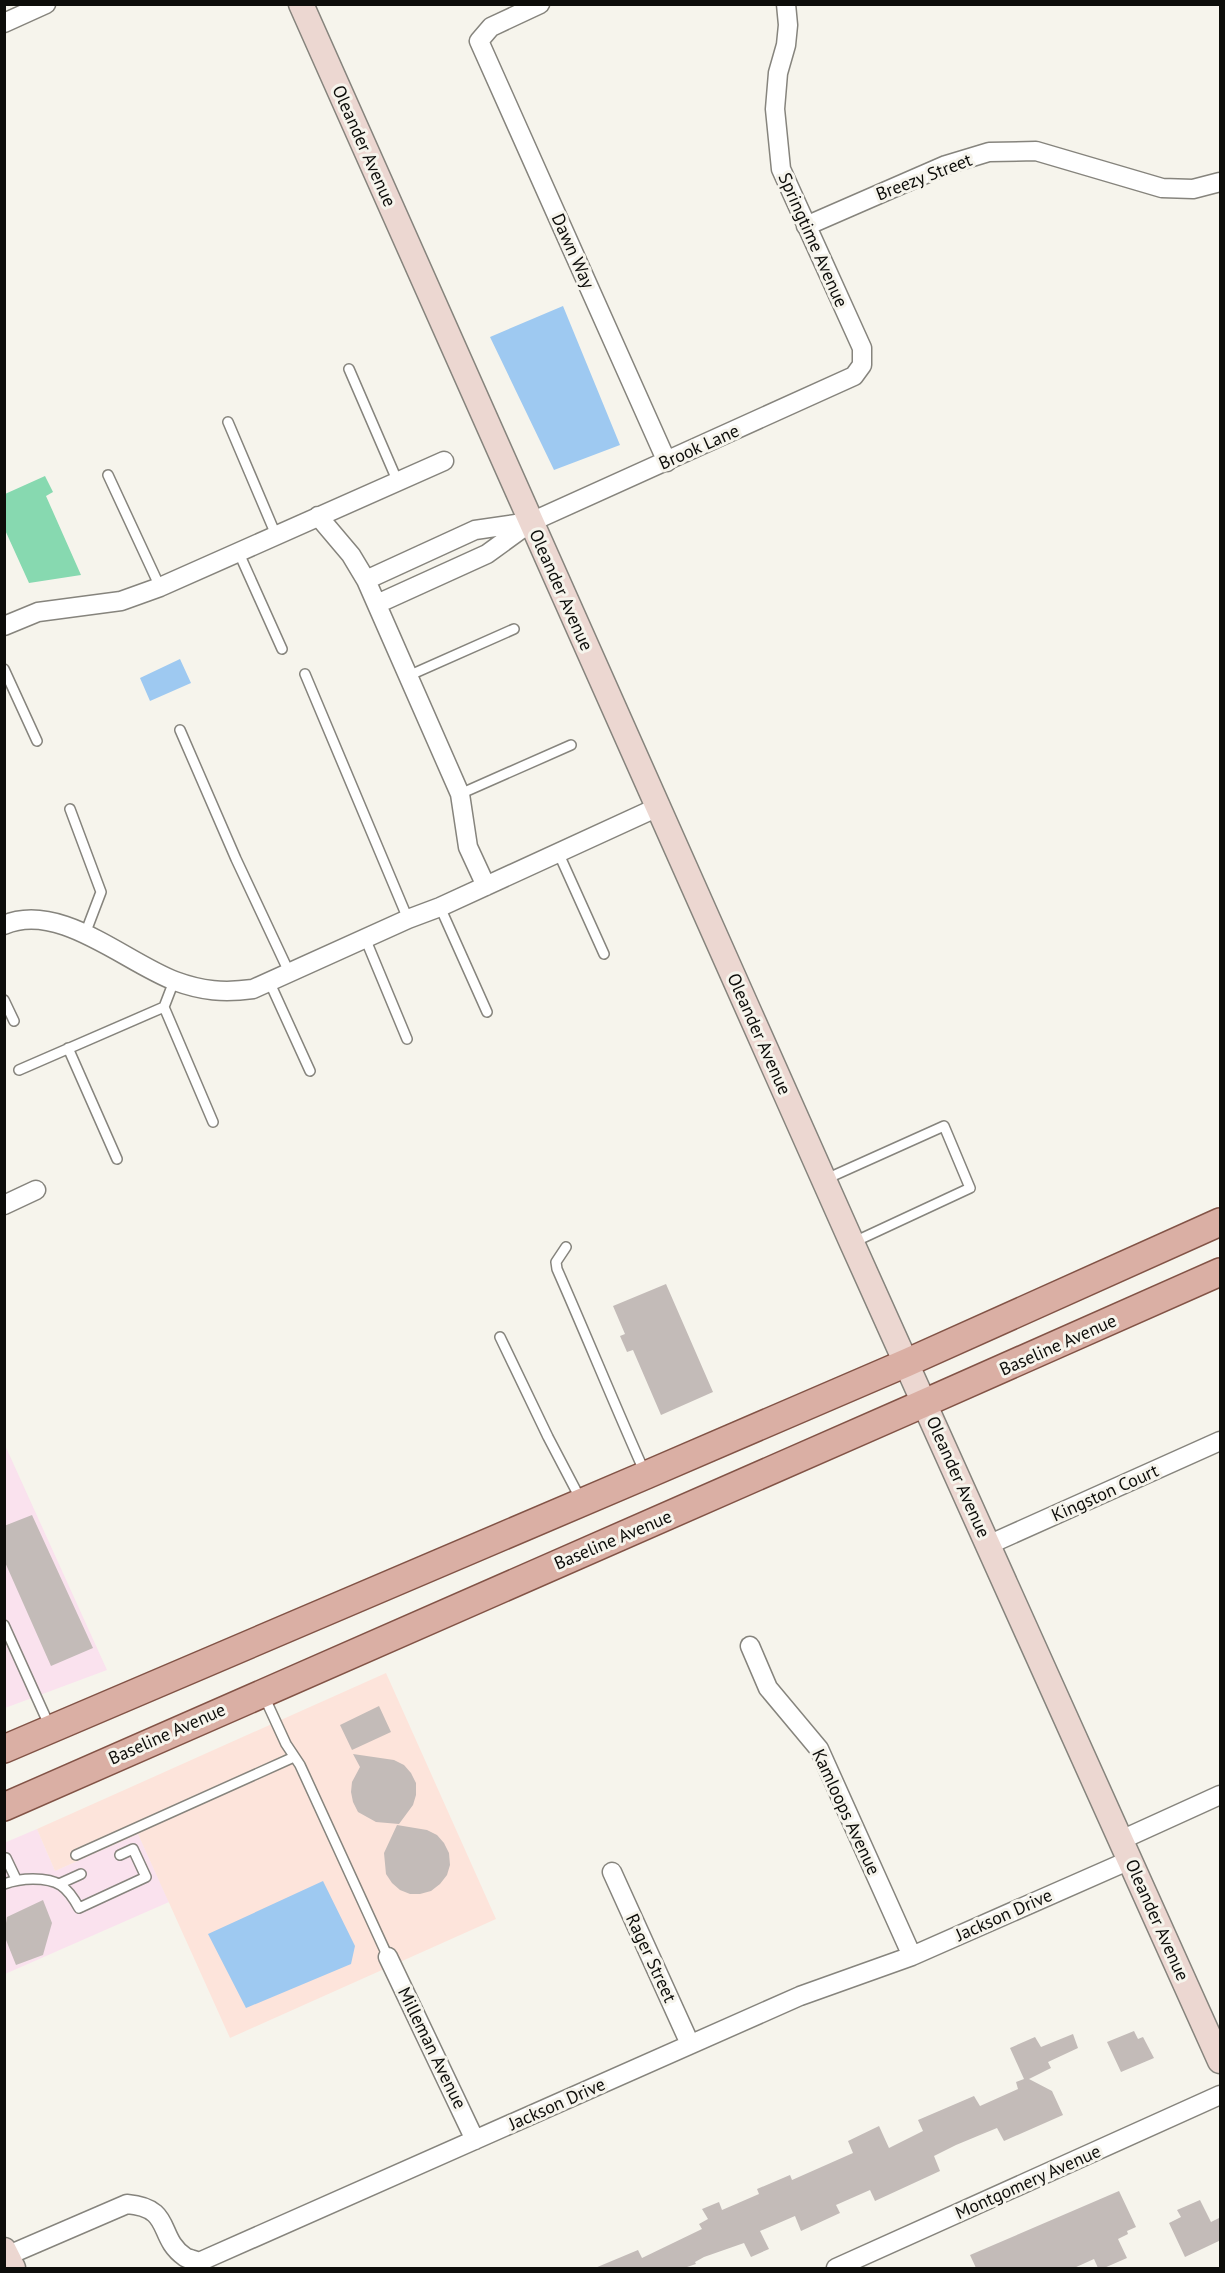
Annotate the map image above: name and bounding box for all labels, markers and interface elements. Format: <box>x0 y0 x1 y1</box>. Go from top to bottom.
street label: Oleander Avenue <box>327 81 402 210</box>
street label: Breezy Street <box>873 148 975 205</box>
street label: Springtime Avenue <box>773 169 853 311</box>
street label: Dawn Way <box>547 210 600 292</box>
street label: Brook Lane <box>655 419 743 474</box>
street label: Oleander Avenue <box>524 525 599 654</box>
street label: Oleander Avenue <box>722 969 797 1098</box>
street label: Baseline Avenue <box>996 1308 1120 1381</box>
street label: Oleander Avenue <box>921 1412 996 1541</box>
street label: Kingston Court <box>1048 1459 1162 1526</box>
street label: Baseline Avenue <box>550 1504 675 1575</box>
street label: Baseline Avenue <box>105 1697 229 1770</box>
street label: Kamloops Avenue <box>807 1745 886 1878</box>
street label: Oleander Avenue <box>1120 1855 1195 1984</box>
street label: Jackson Drive <box>951 1883 1056 1946</box>
street label: Rager Street <box>621 1910 682 2006</box>
street label: Milleman Avenue <box>393 1983 472 2112</box>
street label: Jackson Drive <box>504 2072 609 2135</box>
street label: Montgomery Avenue <box>951 2139 1104 2224</box>

